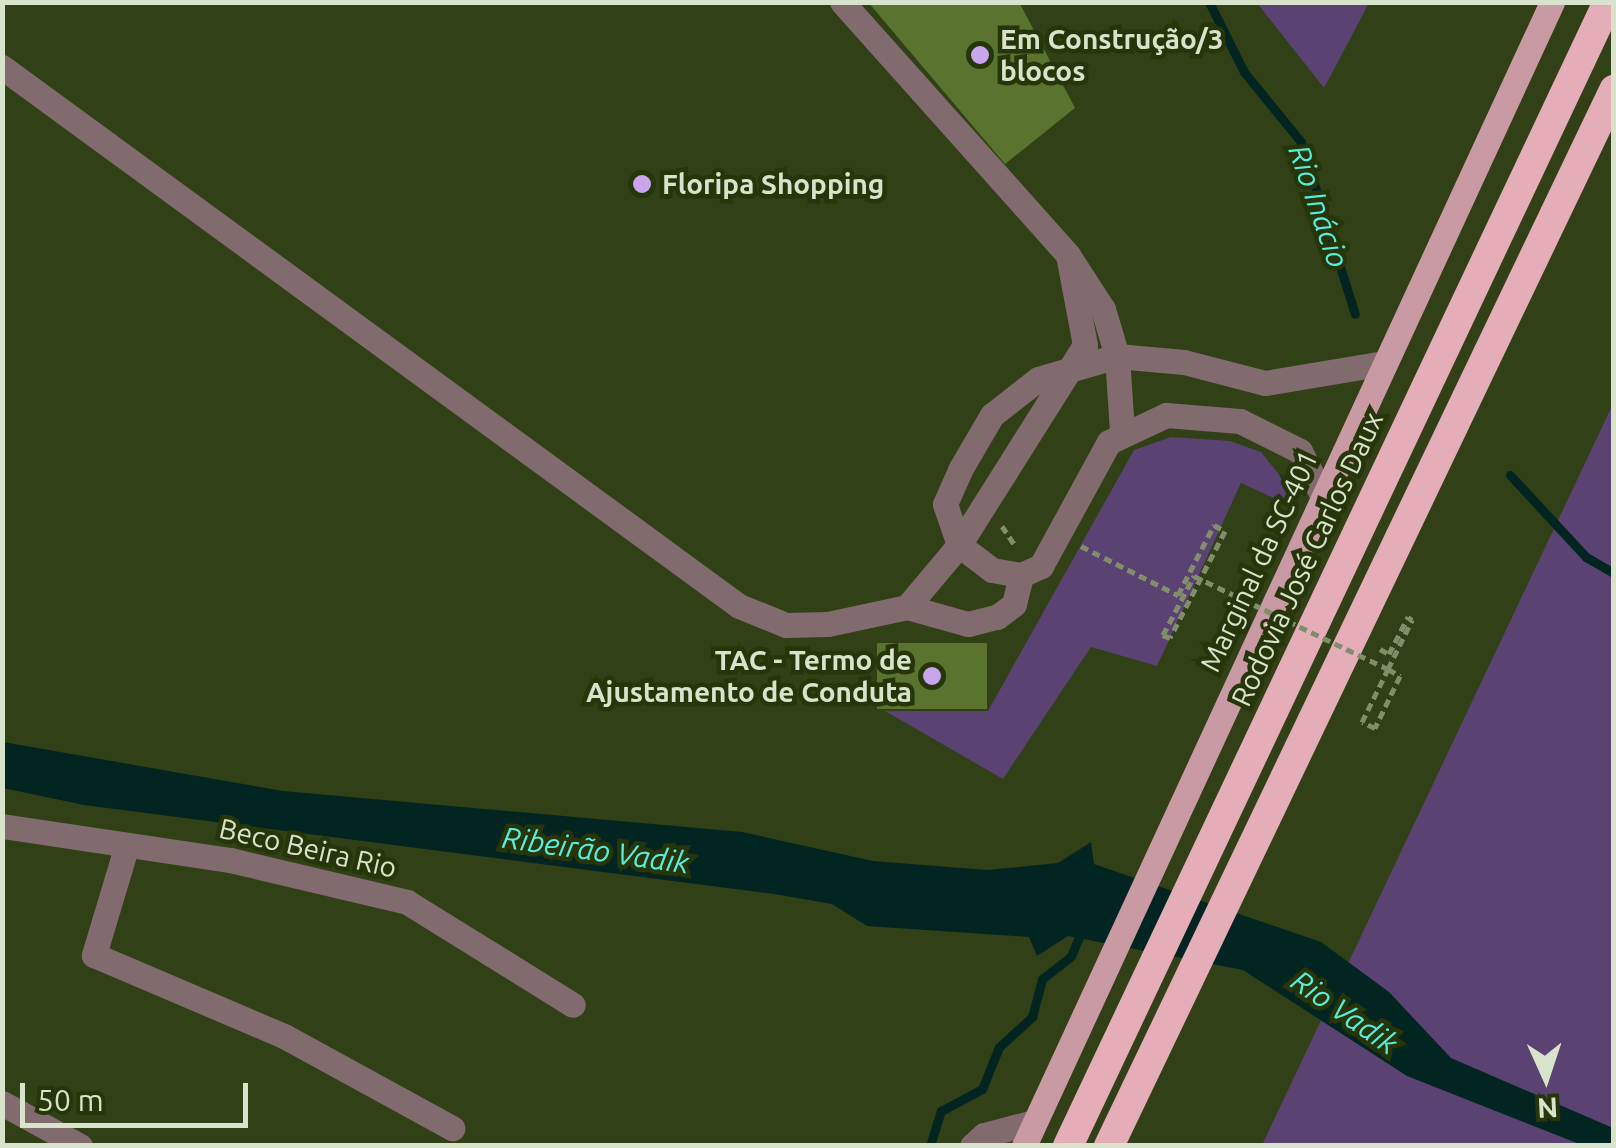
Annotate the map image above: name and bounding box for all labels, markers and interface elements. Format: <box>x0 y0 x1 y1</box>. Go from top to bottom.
place label: Em Construção/3 blocos <box>1000 22 1224 88</box>
marker: Em Construção/3 blocos <box>969 44 991 66</box>
water label: Rio Inácio <box>1281 140 1357 272</box>
place label: Floripa Shopping <box>662 167 884 201</box>
marker: Floripa Shopping <box>631 173 653 195</box>
street label: Rodovia José Carlos Daux <box>1224 407 1390 711</box>
street label: Marginal da SC-401 <box>1193 445 1325 677</box>
place label: TAC - Termo de Ajustamento de Conduta <box>586 643 912 709</box>
marker: TAC - Termo de Ajustamento de Conduta <box>921 665 943 687</box>
street label: Beco Beira Rio <box>216 811 400 885</box>
water label: Ribeirão Vadik <box>500 819 692 881</box>
water label: Rio Vadik <box>1285 962 1405 1062</box>
north arrow <box>1496 1028 1596 1128</box>
scale bar <box>25 1063 252 1125</box>
text: 50 m <box>37 1083 104 1117</box>
text: N <box>1536 1092 1559 1124</box>

